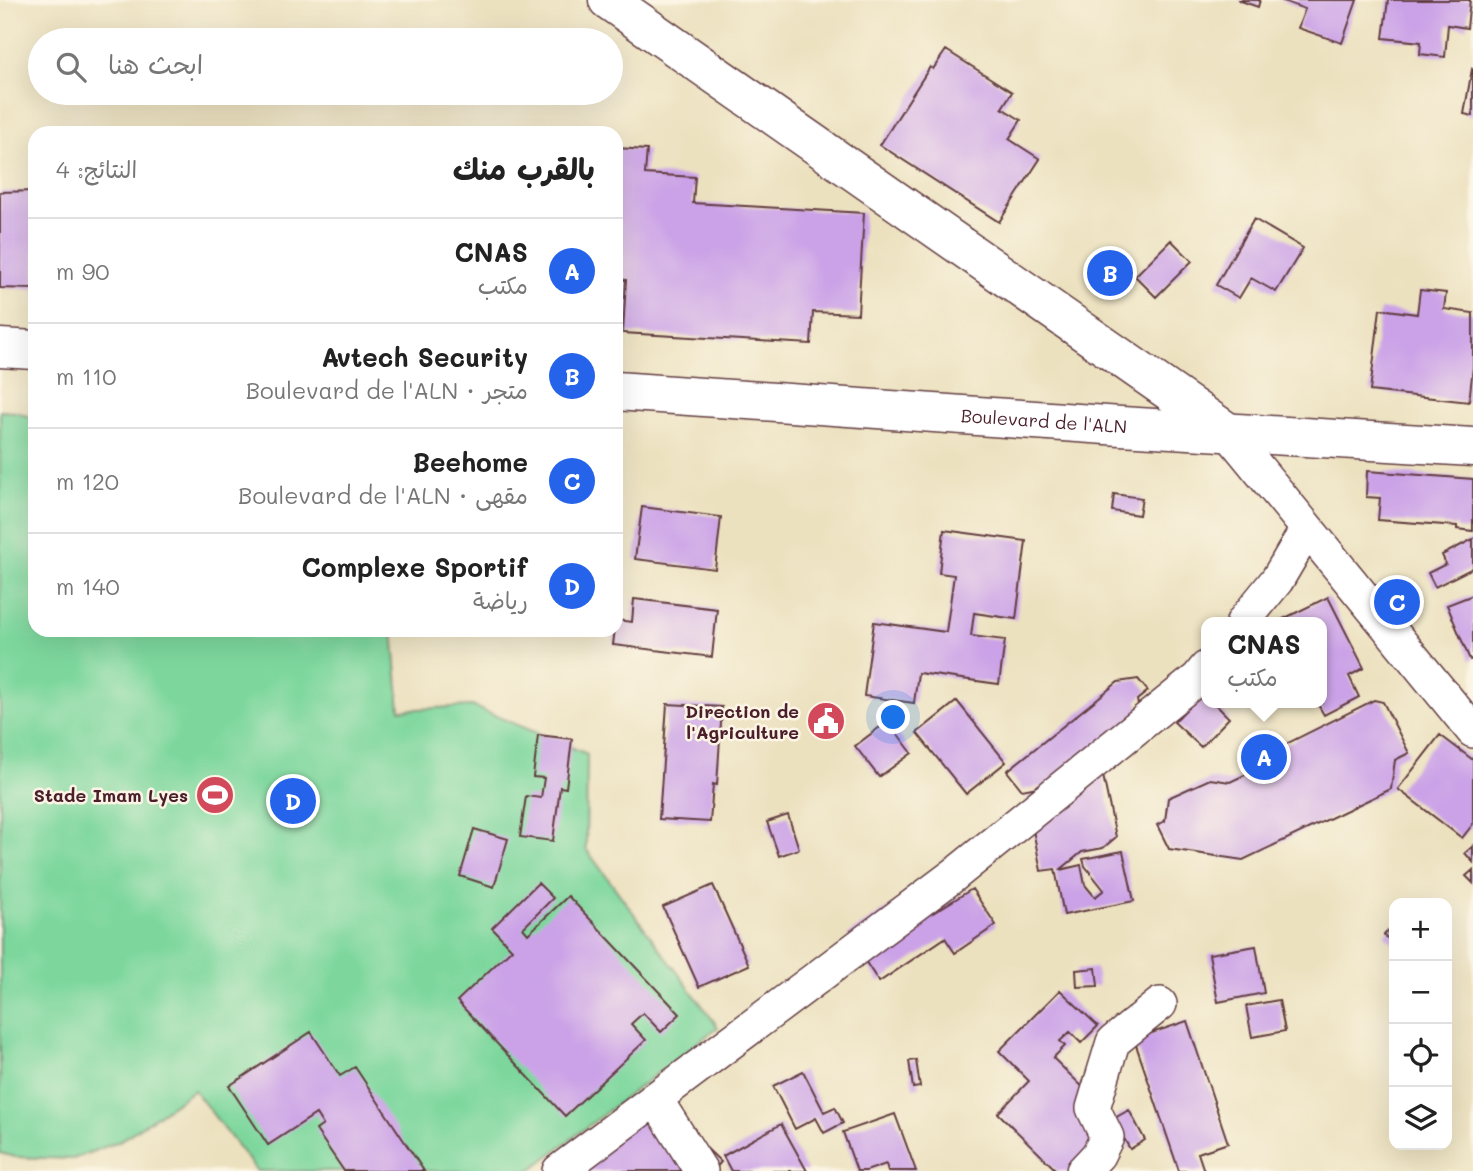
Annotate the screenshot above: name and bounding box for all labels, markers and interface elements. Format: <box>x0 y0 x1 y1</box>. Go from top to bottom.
search box <box>28 28 623 105</box>
text: ابحث هنا <box>108 47 203 81</box>
icon: search <box>52 48 90 86</box>
text: بالقرب منك <box>453 148 595 188</box>
text: النتائج: 4 <box>56 154 137 184</box>
text: CNAS <box>455 235 528 269</box>
pin: B <box>1087 247 1133 299</box>
text: 90 m <box>56 256 110 286</box>
text: A <box>564 256 580 286</box>
text: مكتب <box>478 270 528 300</box>
text: Avtech Security <box>321 340 528 374</box>
text: 110 m <box>56 361 116 391</box>
text: B <box>564 361 580 391</box>
text: متجر · Boulevard de l'ALN <box>246 375 528 405</box>
street label: Boulevard de l'ALN <box>960 403 1128 438</box>
text: Beehome <box>412 445 528 479</box>
text: 120 m <box>56 466 119 496</box>
text: C <box>563 466 581 496</box>
text: مقهى · Boulevard de l'ALN <box>238 480 528 510</box>
text: Complexe Sportif <box>301 550 528 584</box>
text: 140 m <box>56 571 120 601</box>
text: D <box>564 571 580 601</box>
pin: C <box>1374 576 1420 628</box>
text: رياضة <box>473 585 528 615</box>
popup <box>1201 617 1327 708</box>
text: CNAS <box>1227 627 1301 661</box>
text: مكتب <box>1227 662 1278 692</box>
place label: Direction de l'Agriculture <box>685 699 799 744</box>
public building icon: Direction de l'Agriculture <box>805 700 847 742</box>
your location <box>876 700 910 734</box>
pin: A <box>1241 731 1287 783</box>
sports icon: Stade Imam Lyes <box>194 774 236 816</box>
pin: D <box>270 775 316 827</box>
place label: Stade Imam Lyes <box>34 783 188 807</box>
map controls <box>1389 898 1452 1150</box>
button: + <box>1389 898 1452 961</box>
button: − <box>1389 961 1452 1024</box>
button: locate <box>1389 1024 1452 1087</box>
button: layers <box>1389 1087 1452 1150</box>

